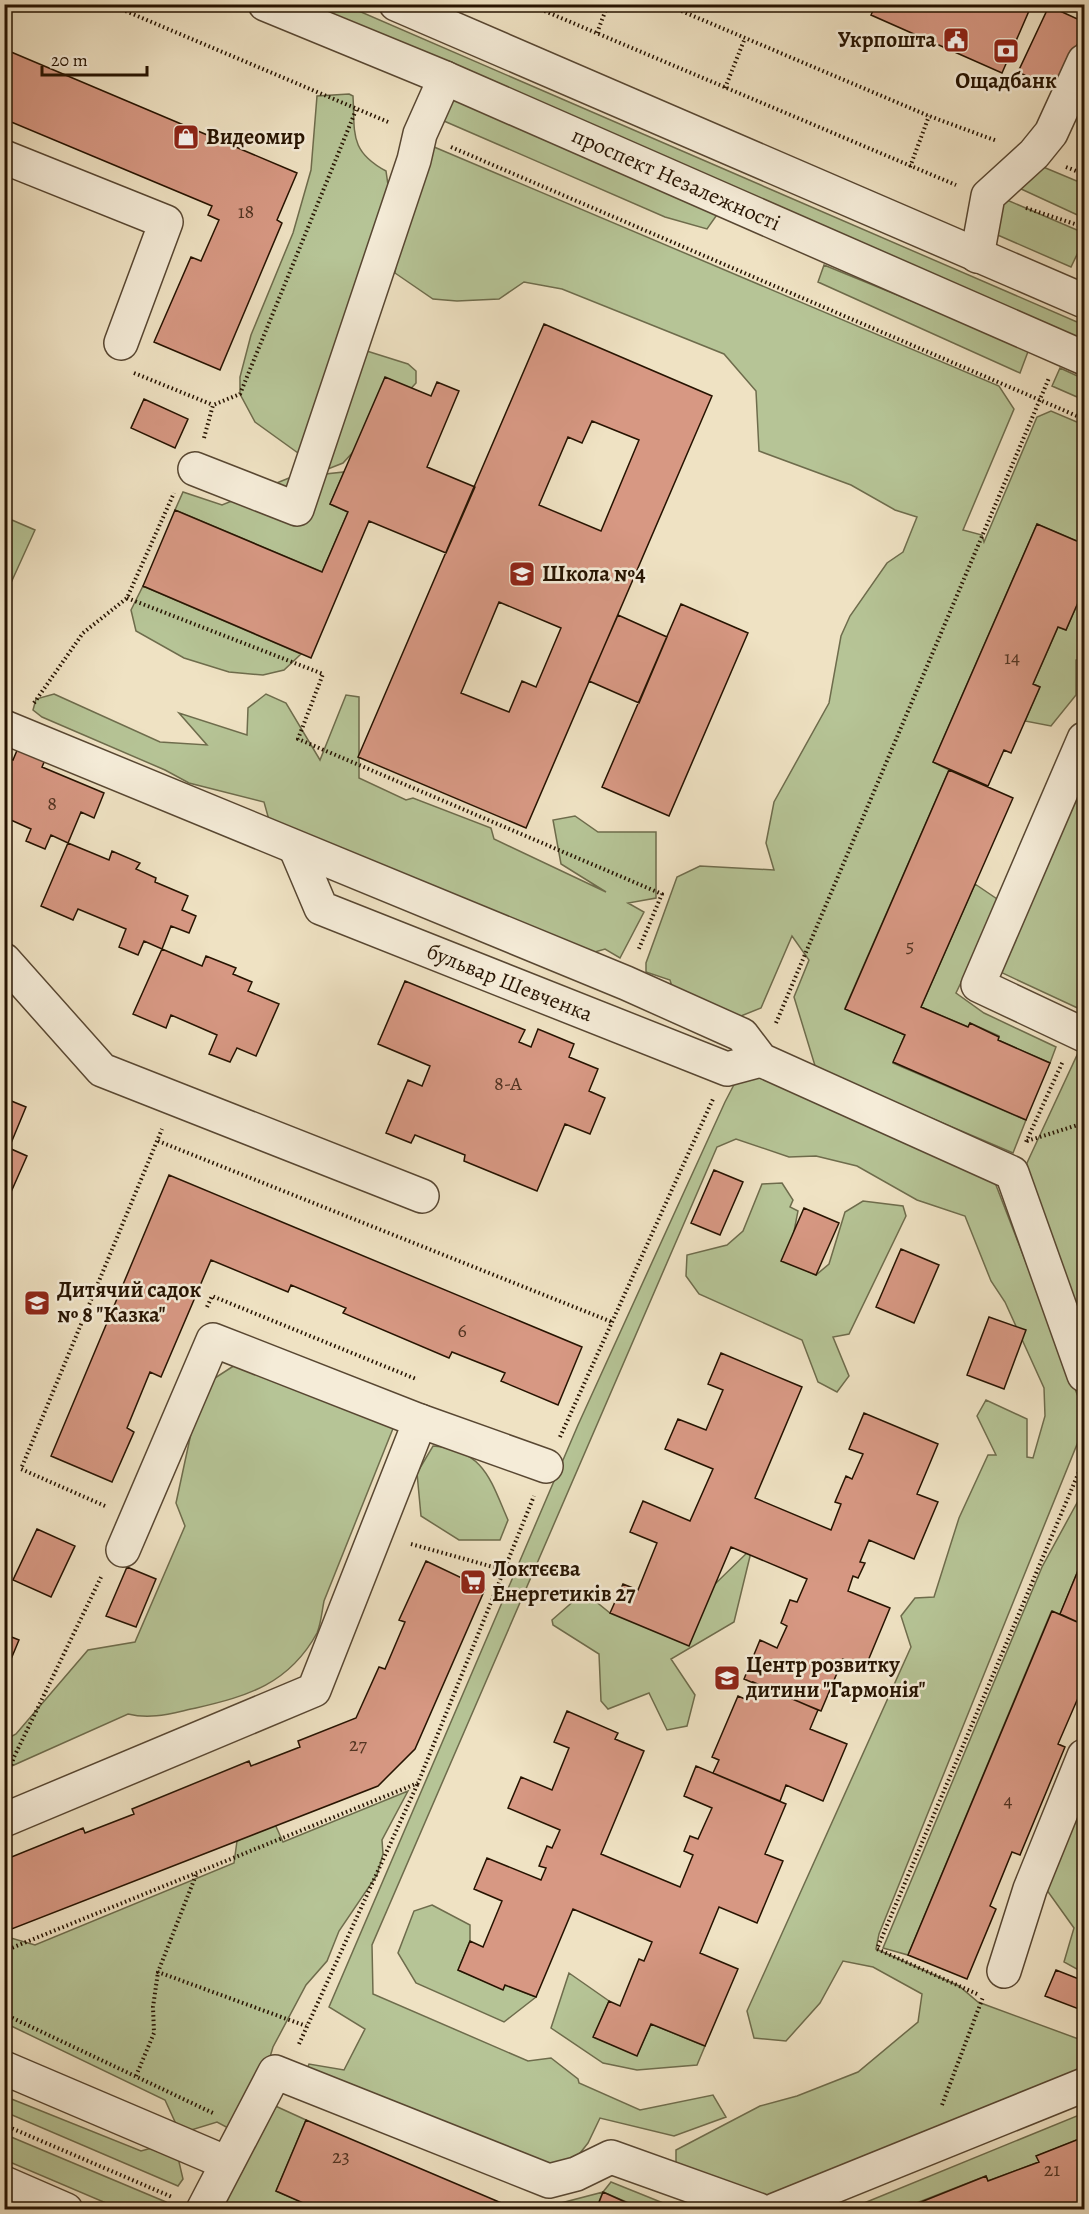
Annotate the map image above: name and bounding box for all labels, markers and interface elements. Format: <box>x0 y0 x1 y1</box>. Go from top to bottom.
place label: Укрпошта <box>838 25 937 55</box>
public building icon: Укрпошта <box>941 25 971 55</box>
bank icon: Ощадбанк <box>991 36 1021 66</box>
scale bar <box>42 39 147 77</box>
text: 20 m <box>51 48 88 72</box>
place label: Ощадбанк <box>955 66 1057 96</box>
street label: проспект Незалежності <box>567 120 785 238</box>
shop icon: Видеомир <box>171 122 201 152</box>
place label: Видеомир <box>206 122 305 152</box>
house number: 18 <box>238 198 254 225</box>
school or university icon: Школа №4 <box>507 559 537 589</box>
place label: Школа №4 <box>542 559 646 589</box>
house number: 14 <box>1004 644 1020 671</box>
house number: 8 <box>47 790 57 817</box>
house number: 5 <box>906 932 914 959</box>
street label: бульвар Шевченка <box>422 936 598 1030</box>
house number: 8-А <box>494 1070 522 1097</box>
place label: Дитячий садок № 8 "Казка" <box>57 1275 201 1330</box>
school or university icon: Дитячий садок № 8 "Казка" <box>22 1288 52 1318</box>
house number: 6 <box>457 1317 467 1344</box>
place label: Локтєєва Енергетиків 27 <box>492 1554 636 1609</box>
supermarket icon: Локтєєва Енергетиків 27 <box>458 1567 488 1597</box>
place label: Центр розвитку дитини "Гармонія" <box>745 1650 926 1705</box>
school or university icon: Центр розвитку дитини "Гармонія" <box>712 1663 742 1693</box>
house number: 27 <box>349 1731 368 1758</box>
house number: 4 <box>1003 1787 1013 1814</box>
house number: 23 <box>332 2143 350 2170</box>
house number: 21 <box>1044 2156 1060 2183</box>

